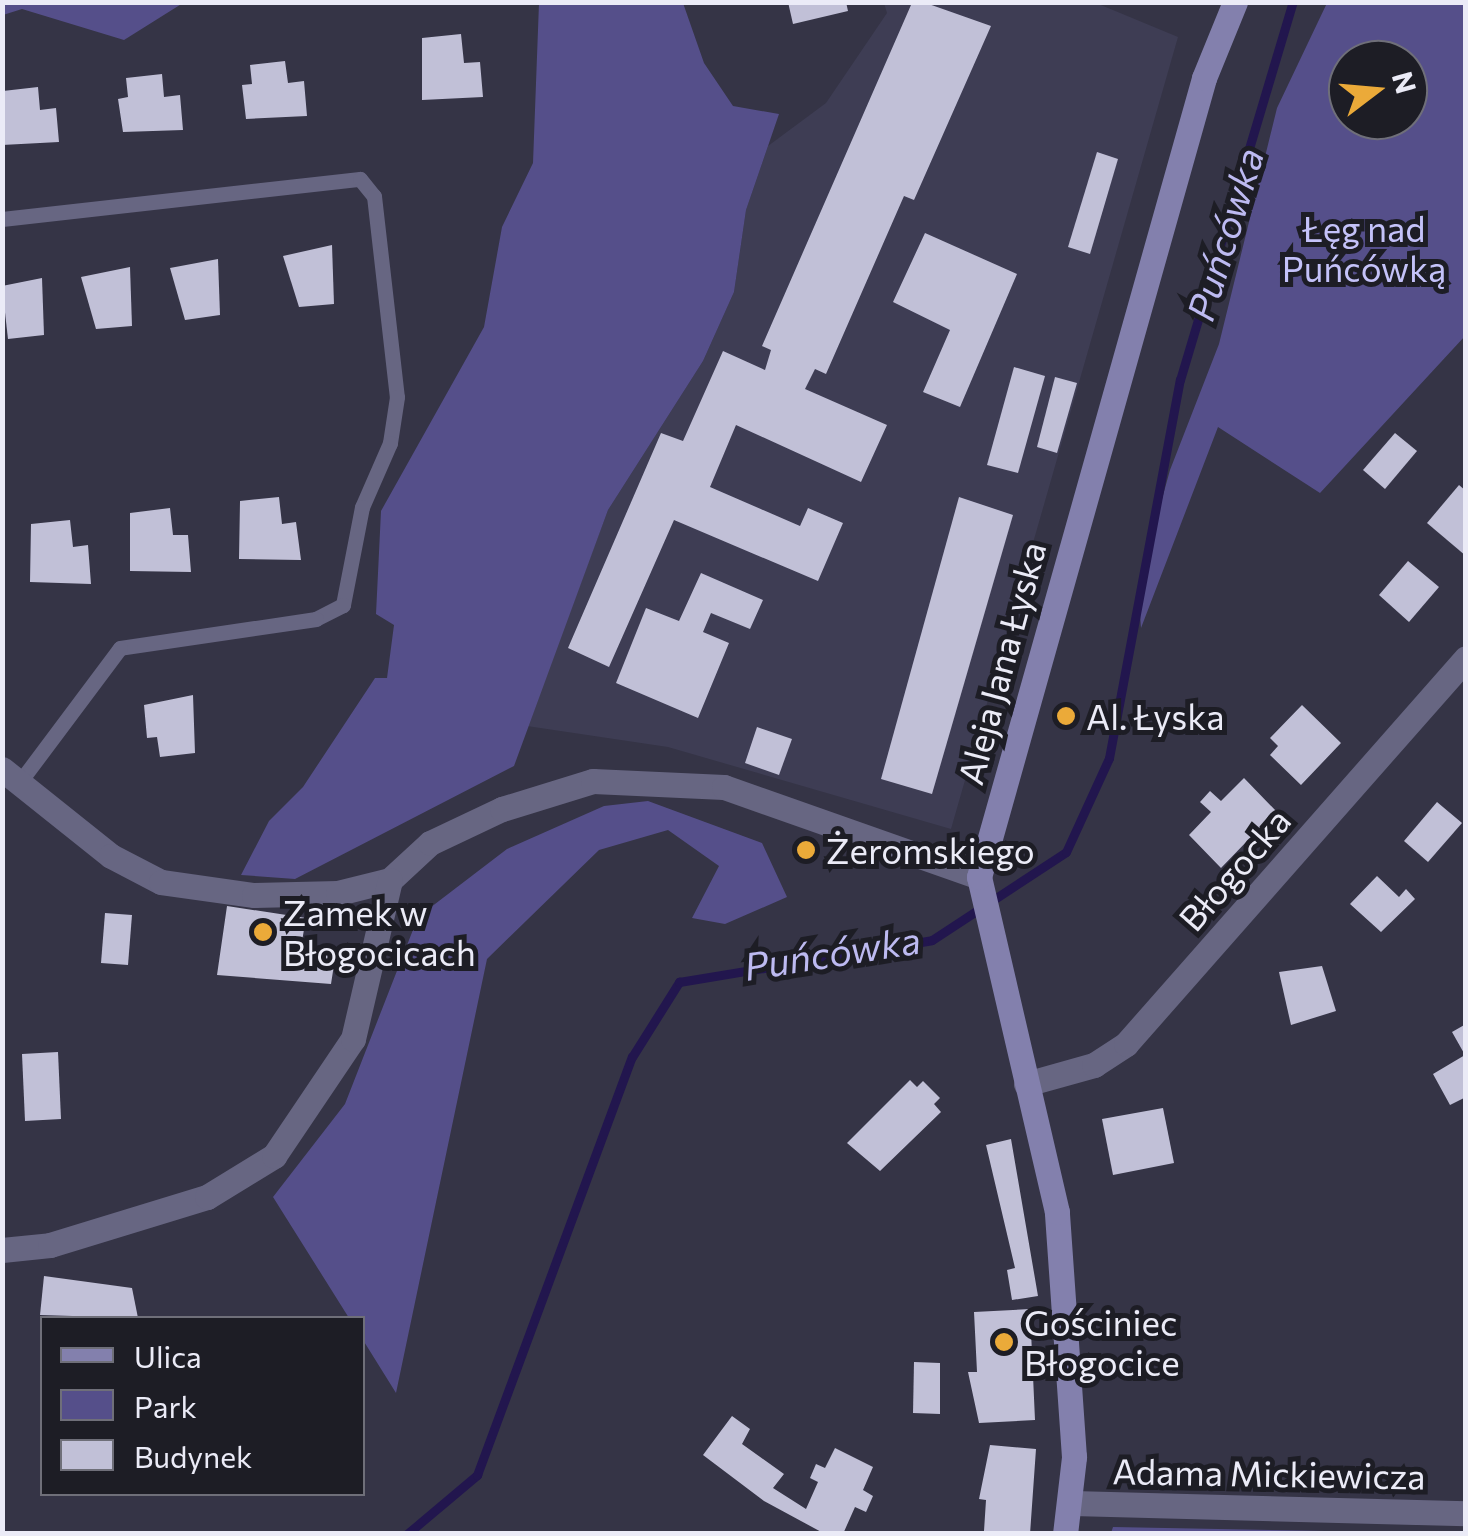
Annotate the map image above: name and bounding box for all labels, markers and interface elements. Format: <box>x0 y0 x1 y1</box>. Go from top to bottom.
north arrow <box>1328 40 1428 140</box>
text: N <box>1386 68 1424 97</box>
water label: Puńcówka <box>1176 142 1272 326</box>
park label: Łęg nad Puńcówką <box>1282 207 1446 289</box>
street label: Aleja Jana Łyska <box>948 537 1054 789</box>
place label: Al. Łyska <box>1086 695 1224 737</box>
marker: Al. Łyska <box>1055 705 1077 727</box>
street label: Błogocka <box>1170 799 1298 939</box>
place label: Żeromskiego <box>826 829 1035 871</box>
marker: Żeromskiego <box>795 839 817 861</box>
place label: Zamek w Błogocicach <box>283 891 476 973</box>
water label: Puńcówka <box>741 916 923 988</box>
marker: Zamek w Błogocicach <box>252 921 274 943</box>
place label: Gościniec Błogocice <box>1024 1301 1180 1383</box>
legend <box>40 1316 365 1496</box>
marker: Gościniec Błogocice <box>993 1331 1015 1353</box>
text: Ulica <box>134 1337 202 1374</box>
text: Park <box>134 1387 197 1424</box>
text: Budynek <box>134 1437 252 1474</box>
street label: Adama Mickiewicza <box>1112 1449 1426 1497</box>

